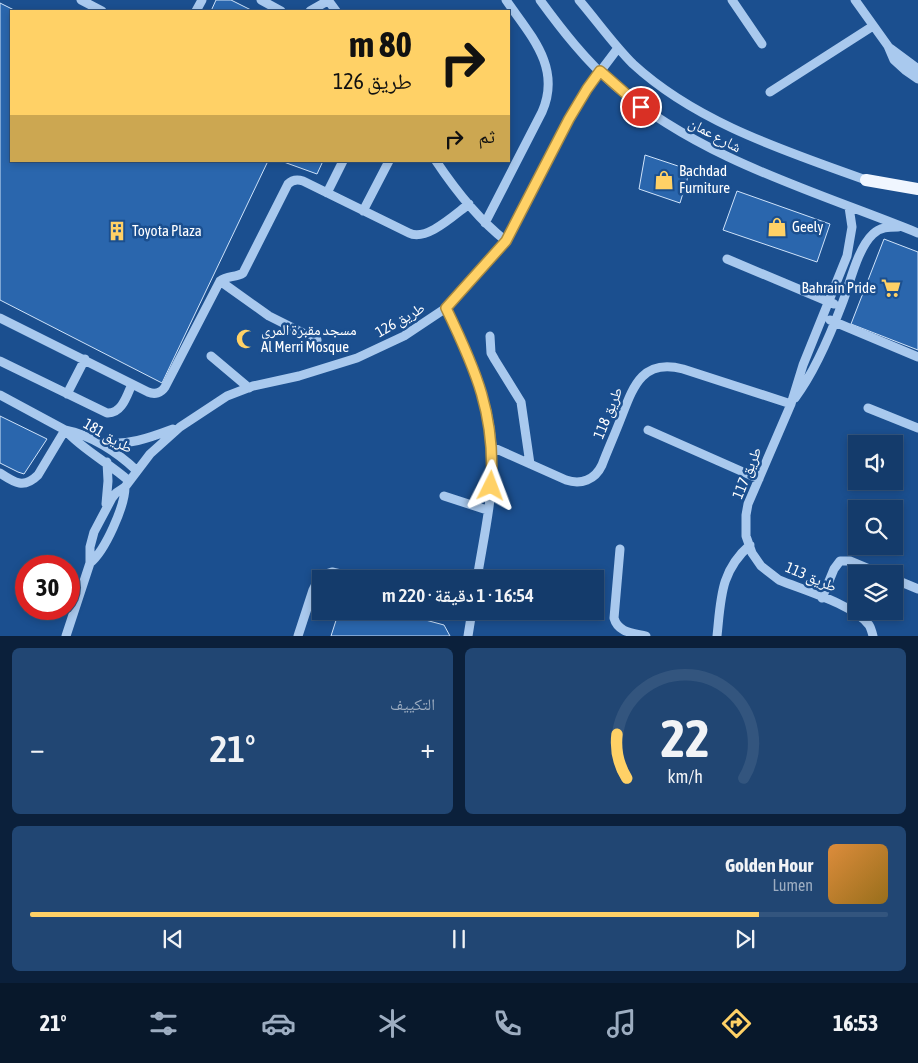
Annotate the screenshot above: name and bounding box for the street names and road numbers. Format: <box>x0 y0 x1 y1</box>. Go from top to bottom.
street label: شارع عمان <box>685 114 744 157</box>
street label: طريق 126 <box>372 299 428 342</box>
street label: طريق 118 <box>590 385 627 442</box>
street label: طريق 181 <box>80 415 136 458</box>
street label: طريق 117 <box>729 445 766 502</box>
street label: طريق 113 <box>782 558 839 597</box>

